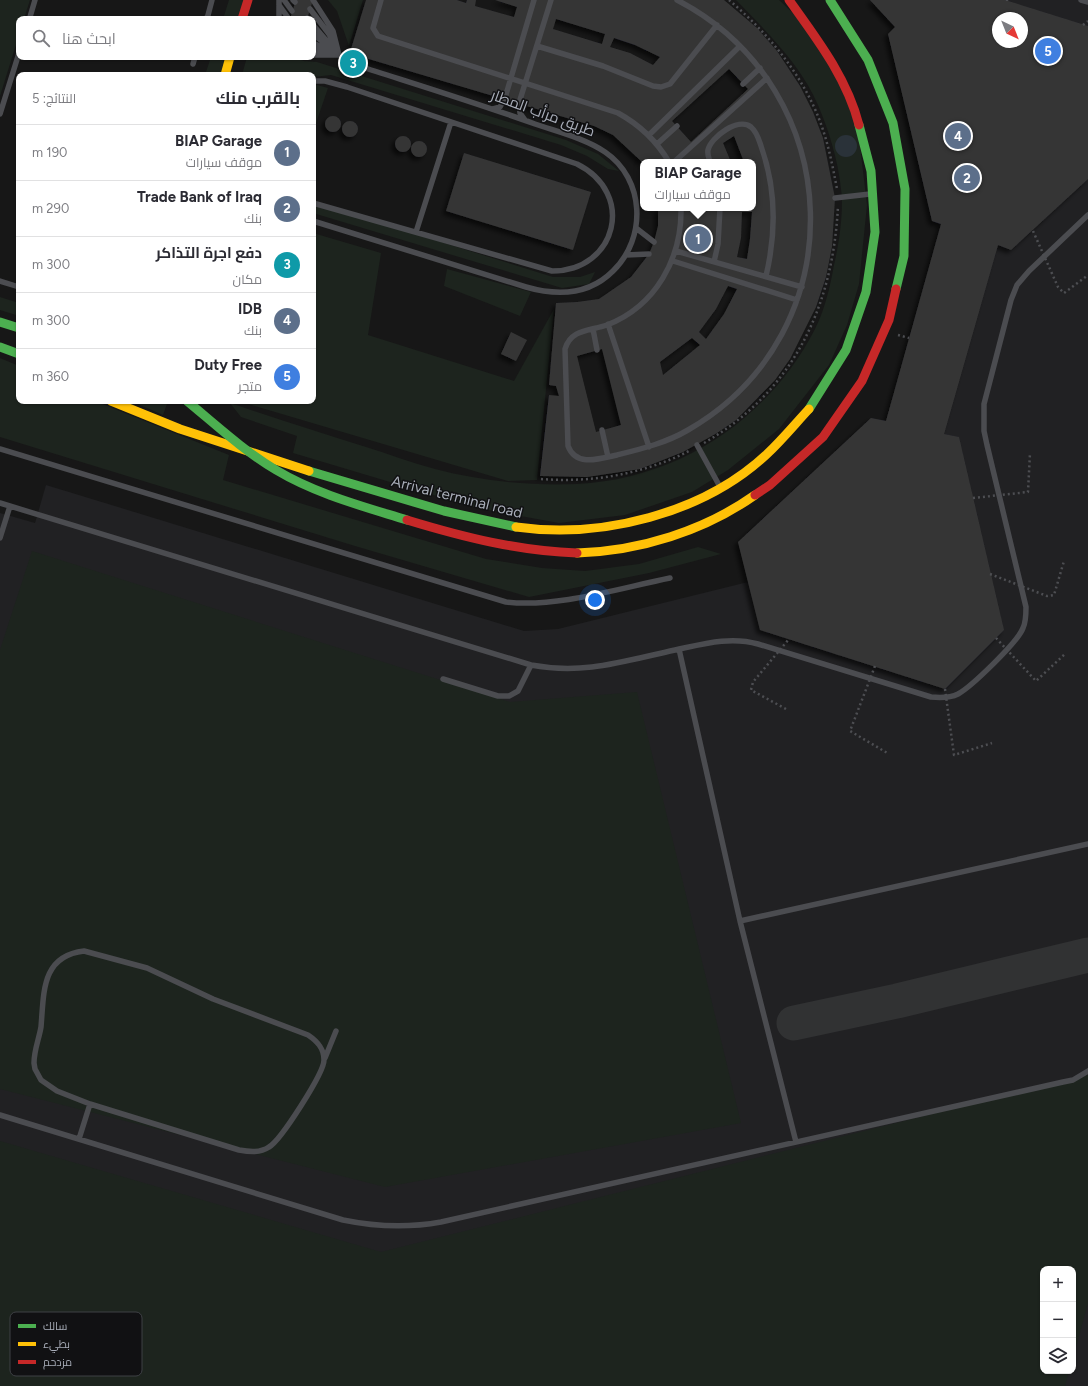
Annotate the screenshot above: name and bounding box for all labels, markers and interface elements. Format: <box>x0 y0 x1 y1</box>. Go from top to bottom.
north arrow <box>992 12 1028 48</box>
search box <box>16 16 316 60</box>
icon: search <box>30 27 52 49</box>
text: ابحث هنا <box>62 30 116 48</box>
pin: 5 <box>1035 36 1061 66</box>
pin: 3 <box>340 48 366 78</box>
street label: طريق مرأب المطار <box>487 85 598 141</box>
text: بالقرب منك <box>216 88 300 108</box>
text: النتائج: 5 <box>32 91 76 106</box>
pin: 4 <box>945 121 971 151</box>
text: BIAP Garage <box>175 132 262 150</box>
text: 190 m <box>32 145 67 160</box>
text: 1 <box>284 145 290 160</box>
text: موقف سيارات <box>186 155 262 170</box>
popup <box>640 159 756 211</box>
pin: 2 <box>954 163 980 193</box>
text: BIAP Garage <box>655 164 742 182</box>
text: موقف سيارات <box>655 187 731 202</box>
text: Trade Bank of Iraq <box>137 188 262 206</box>
text: 290 m <box>32 201 69 216</box>
text: 2 <box>283 201 291 216</box>
text: بنك <box>244 211 262 226</box>
pin: 1 <box>685 224 711 254</box>
text: دفع اجرة التذاكر <box>156 244 262 262</box>
text: 300 m <box>32 257 70 272</box>
text: 3 <box>283 257 291 272</box>
text: مكان <box>233 272 262 287</box>
text: IDB <box>238 300 262 318</box>
text: 300 m <box>32 313 70 328</box>
text: 4 <box>283 313 291 328</box>
text: بنك <box>244 323 262 338</box>
text: Duty Free <box>194 356 262 374</box>
text: 360 m <box>32 369 69 384</box>
text: 5 <box>283 369 291 384</box>
text: متجر <box>238 379 262 394</box>
street label: Arrival terminal road <box>390 472 524 522</box>
your location <box>585 590 605 610</box>
map controls <box>1040 1266 1076 1374</box>
button: + <box>1040 1266 1076 1302</box>
button: − <box>1040 1302 1076 1338</box>
legend <box>10 1312 142 1376</box>
text: سالك <box>43 1320 67 1333</box>
text: بطيء <box>43 1338 70 1353</box>
button: layers <box>1040 1338 1076 1374</box>
text: مزدحم <box>43 1356 72 1370</box>

